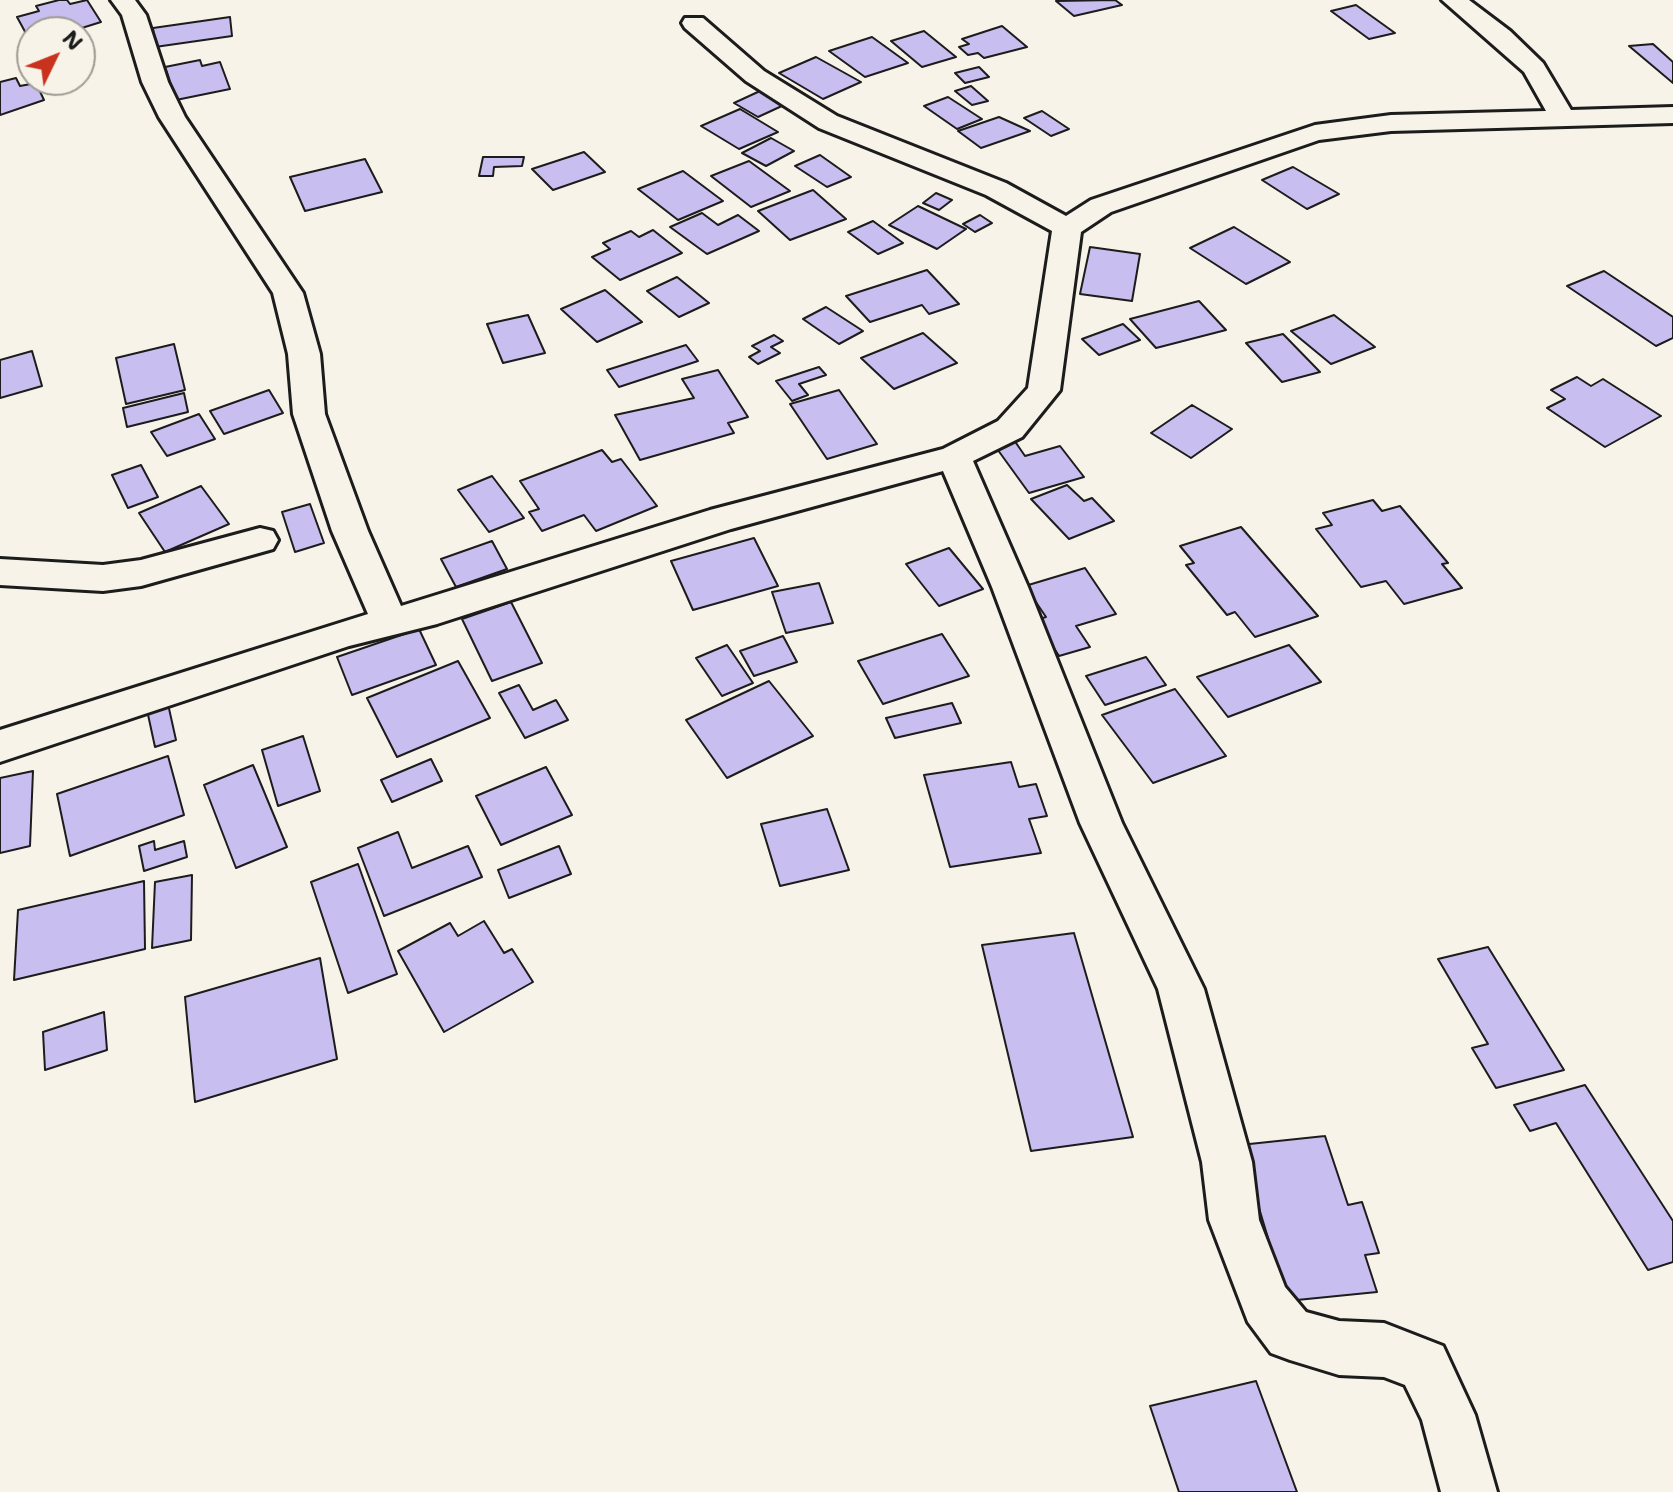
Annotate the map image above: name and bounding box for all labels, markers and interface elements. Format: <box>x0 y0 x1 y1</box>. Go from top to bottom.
north arrow <box>16 16 96 96</box>
text: N <box>56 24 89 57</box>

